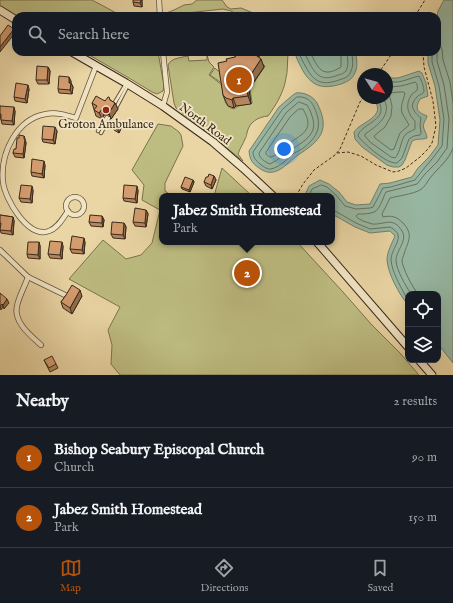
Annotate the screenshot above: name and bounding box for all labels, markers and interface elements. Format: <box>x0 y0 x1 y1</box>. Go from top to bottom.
search box <box>12 12 441 56</box>
icon: search <box>26 23 48 45</box>
text: Search here <box>58 25 129 44</box>
pin: 1 <box>226 65 252 95</box>
north arrow <box>357 68 393 104</box>
street label: North Road <box>176 100 234 149</box>
marker: Groton Ambulance <box>101 105 111 115</box>
place label: Groton Ambulance <box>58 117 154 132</box>
your location <box>274 139 294 159</box>
popup <box>159 193 335 245</box>
text: Jabez Smith Homestead <box>173 201 321 220</box>
text: Park <box>173 220 198 237</box>
pin: 2 <box>234 258 260 288</box>
map controls <box>405 291 441 363</box>
button: locate <box>405 291 441 327</box>
button: layers <box>405 327 441 363</box>
text: Nearby <box>16 391 69 412</box>
text: 2 results <box>393 393 437 410</box>
text: Bishop Seabury Episcopal Church <box>54 440 264 459</box>
text: 1 <box>27 449 31 466</box>
text: 90 m <box>412 449 437 466</box>
text: Church <box>54 459 94 476</box>
text: Jabez Smith Homestead <box>54 500 202 519</box>
text: 2 <box>26 509 32 526</box>
text: 150 m <box>408 509 437 526</box>
text: Park <box>54 519 79 536</box>
tab: Map <box>60 557 82 595</box>
tab: Directions <box>201 557 248 595</box>
tab: Saved <box>367 557 393 595</box>

